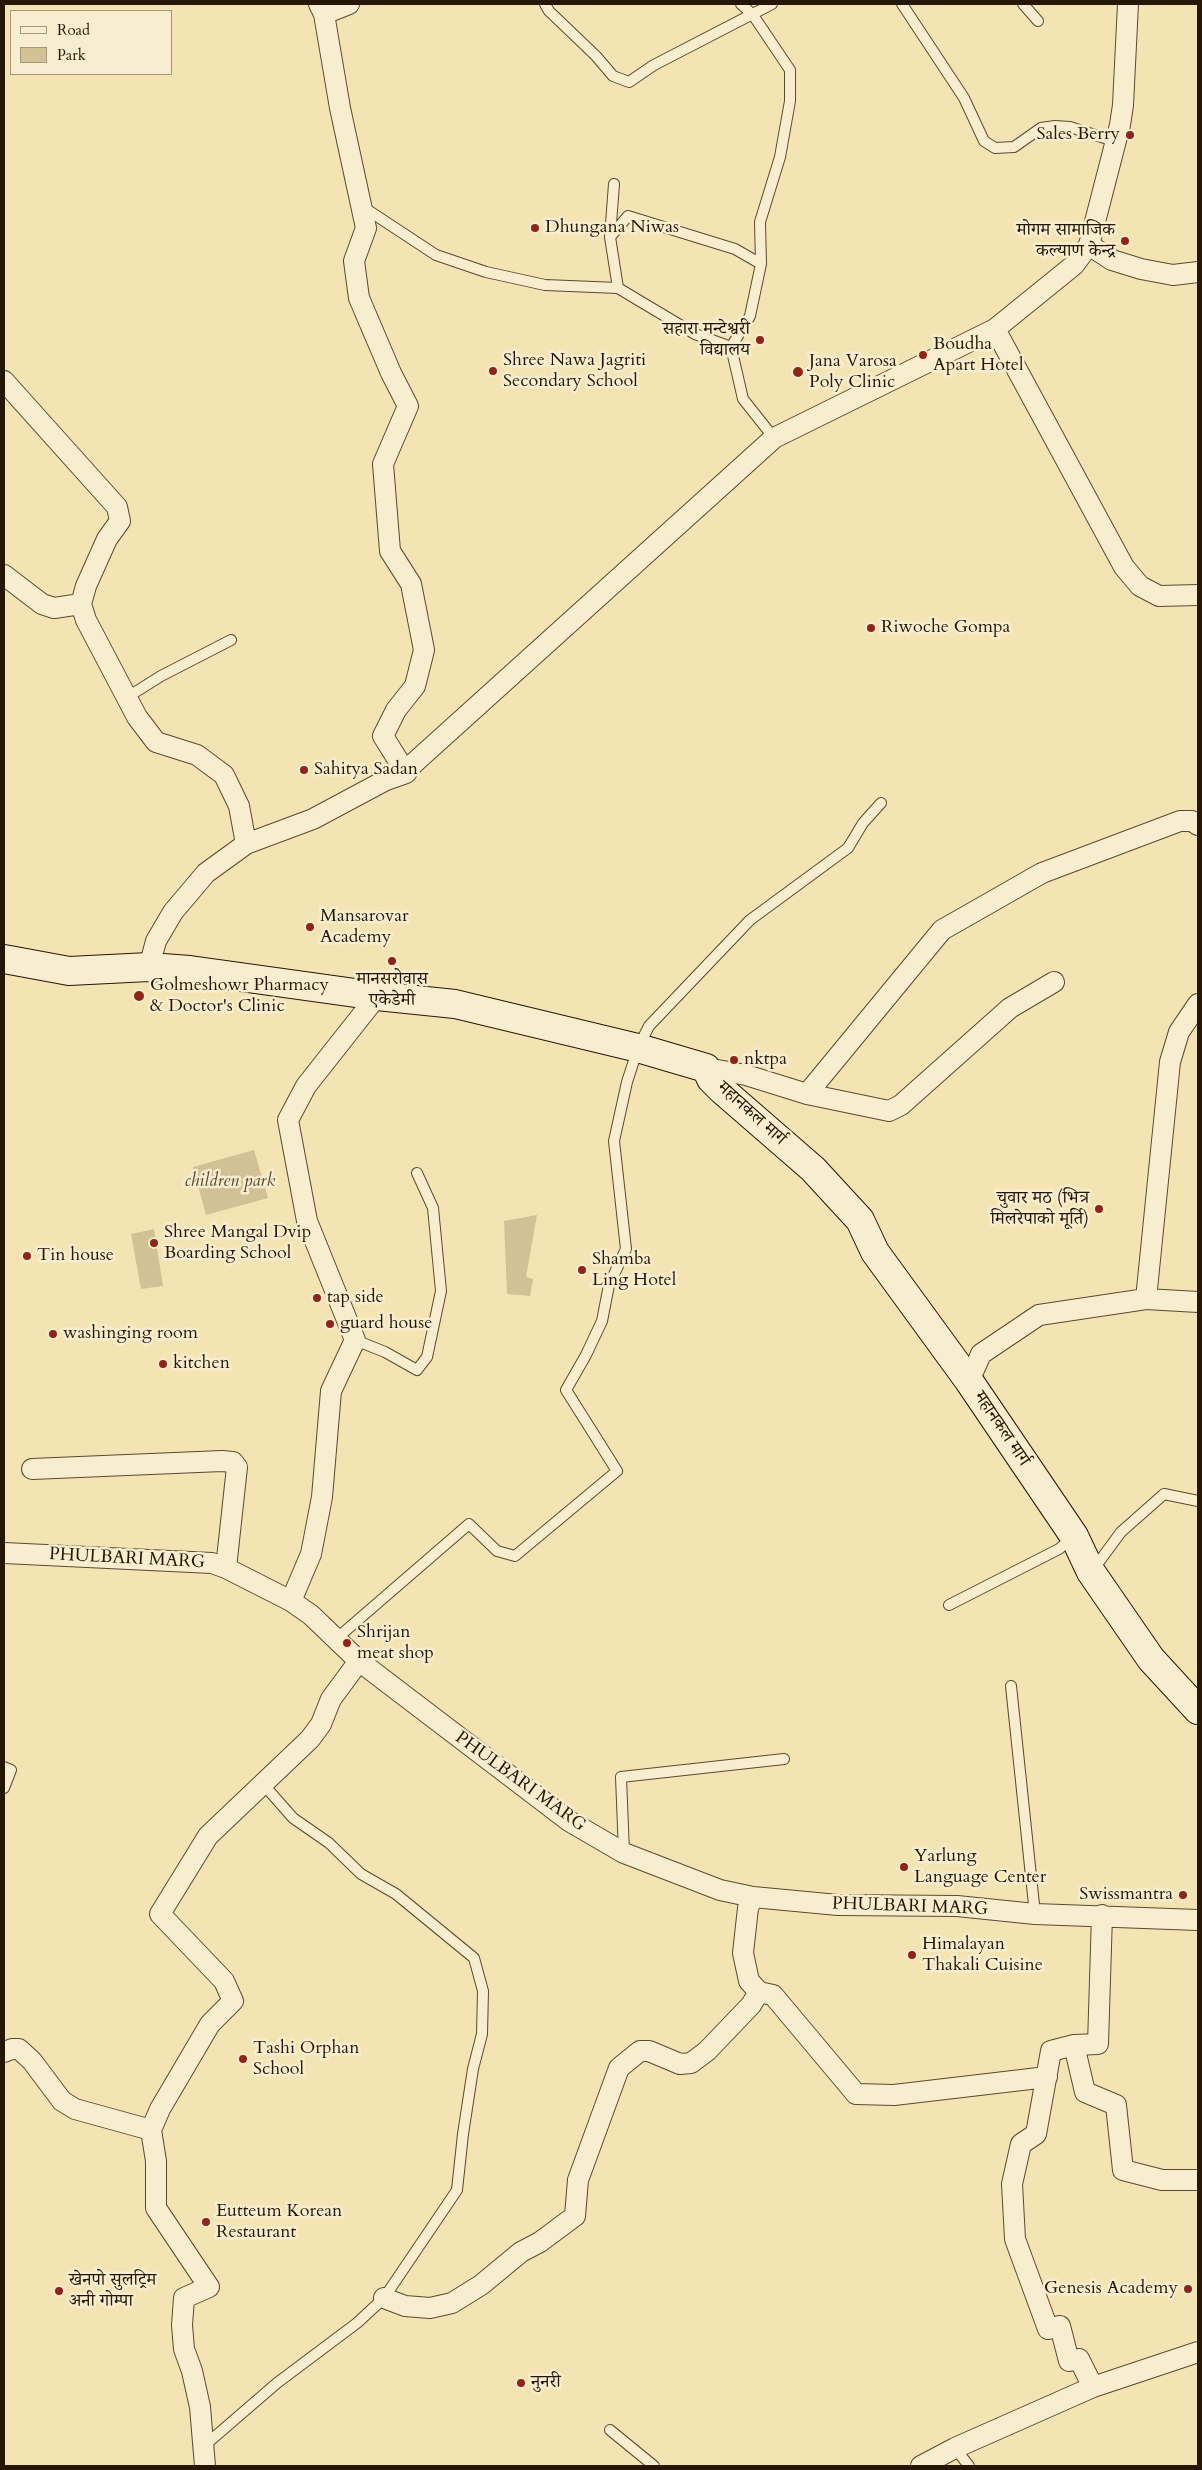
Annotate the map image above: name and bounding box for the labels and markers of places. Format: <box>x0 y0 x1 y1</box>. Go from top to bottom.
place label: Sales Berry <box>1037 124 1120 146</box>
marker: Sales Berry <box>1124 129 1136 141</box>
place label: Dhungana Niwas <box>545 217 679 239</box>
place label: मोगम सामाजिक कल्याण केन्द्र <box>1016 220 1115 262</box>
marker: Dhungana Niwas <box>529 222 541 234</box>
marker: मोगम सामाजिक कल्याण केन्द्र <box>1119 235 1131 247</box>
place label: सहारा मन्टेश्वरी विद्यालय <box>662 319 750 362</box>
marker: सहारा मन्टेश्वरी विद्यालय <box>754 334 766 346</box>
place label: Boudha Apart Hotel <box>933 334 1023 376</box>
marker: Boudha Apart Hotel <box>917 349 929 361</box>
place label: Shree Nawa Jagriti Secondary School <box>503 350 646 392</box>
place label: Jana Varosa Poly Clinic <box>809 351 897 394</box>
marker: Shree Nawa Jagriti Secondary School <box>487 365 499 377</box>
marker: Jana Varosa Poly Clinic <box>791 365 805 379</box>
place label: Riwoche Gompa <box>881 617 1010 639</box>
marker: Riwoche Gompa <box>865 622 877 634</box>
place label: Sahitya Sadan <box>314 759 418 781</box>
marker: Sahitya Sadan <box>298 764 310 776</box>
place label: Mansarovar Academy <box>320 906 409 949</box>
marker: Mansarovar Academy <box>304 921 316 933</box>
marker: मानसरोवास एकेडेमी <box>386 955 398 967</box>
place label: मानसरोवास एकेडेमी <box>356 969 428 1012</box>
place label: Golmeshowr Pharmacy & Doctor's Clinic <box>150 975 329 1018</box>
marker: Golmeshowr Pharmacy & Doctor's Clinic <box>132 989 146 1003</box>
place label: nktpa <box>744 1049 787 1071</box>
marker: nktpa <box>728 1054 740 1066</box>
place label: चुवार मठ (भित्र मिलरेपाको मूर्ति) <box>990 1188 1089 1230</box>
marker: चुवार मठ (भित्र मिलरेपाको मूर्ति) <box>1093 1203 1105 1215</box>
place label: Shree Mangal Dvip Boarding School <box>164 1222 311 1264</box>
marker: Shree Mangal Dvip Boarding School <box>148 1237 160 1249</box>
place label: Tin house <box>37 1245 114 1267</box>
place label: Shamba Ling Hotel <box>592 1249 676 1292</box>
marker: Tin house <box>21 1250 33 1262</box>
marker: Shamba Ling Hotel <box>576 1264 588 1276</box>
place label: tap side <box>327 1287 384 1309</box>
marker: tap side <box>311 1292 323 1304</box>
place label: guard house <box>340 1313 432 1335</box>
marker: guard house <box>324 1318 336 1330</box>
place label: washinging room <box>63 1323 198 1345</box>
marker: washinging room <box>47 1328 59 1340</box>
place label: kitchen <box>173 1353 230 1375</box>
marker: kitchen <box>157 1358 169 1370</box>
place label: Shrijan meat shop <box>357 1622 434 1665</box>
marker: Shrijan meat shop <box>341 1637 353 1649</box>
place label: Yarlung Language Center <box>914 1846 1046 1888</box>
marker: Yarlung Language Center <box>898 1861 910 1873</box>
place label: Swissmantra <box>1079 1884 1173 1906</box>
marker: Swissmantra <box>1177 1889 1189 1901</box>
place label: Himalayan Thakali Cuisine <box>922 1934 1043 1976</box>
marker: Himalayan Thakali Cuisine <box>906 1949 918 1961</box>
place label: Tashi Orphan School <box>253 2038 359 2080</box>
marker: Tashi Orphan School <box>237 2053 249 2065</box>
place label: Eutteum Korean Restaurant <box>216 2201 342 2244</box>
marker: Eutteum Korean Restaurant <box>200 2216 212 2228</box>
place label: खेनपो सुलट्रिम अनी गोम्पा <box>69 2270 156 2312</box>
place label: Genesis Academy <box>1044 2278 1178 2300</box>
marker: Genesis Academy <box>1182 2283 1194 2295</box>
marker: खेनपो सुलट्रिम अनी गोम्पा <box>53 2285 65 2297</box>
place label: नुनरी <box>531 2372 561 2394</box>
marker: नुनरी <box>515 2377 527 2389</box>

